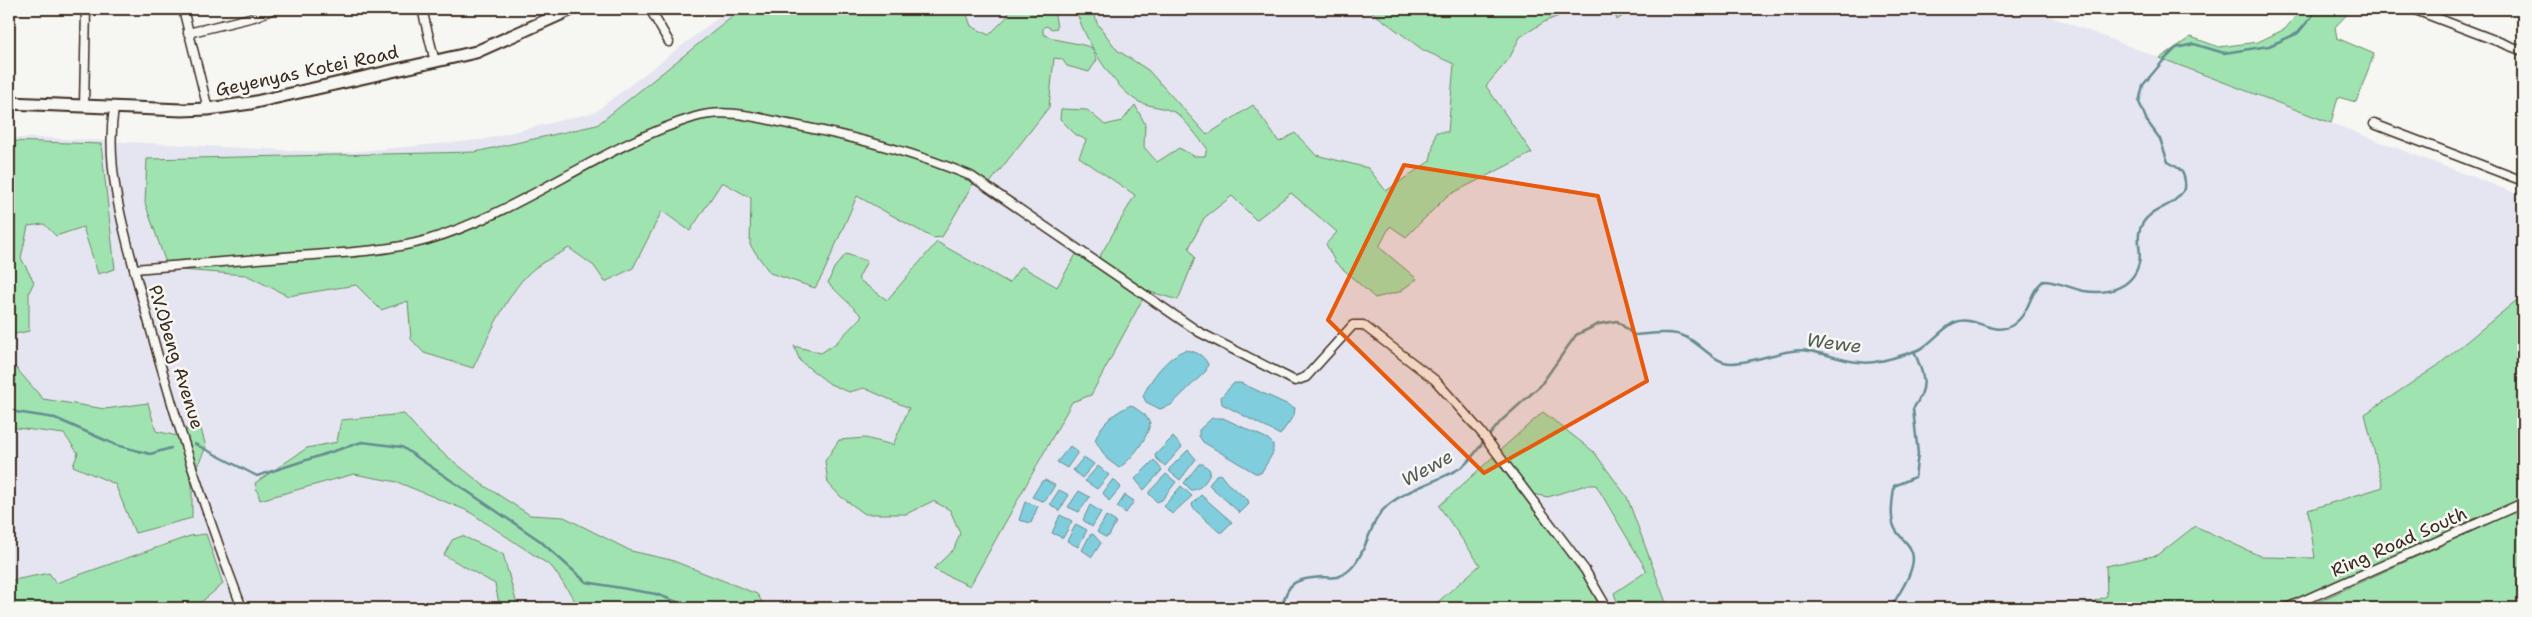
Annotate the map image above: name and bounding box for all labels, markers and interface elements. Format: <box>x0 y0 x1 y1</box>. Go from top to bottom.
street label: Geyenyas Kotei Road <box>213 40 401 102</box>
street label: P.V.Obeng Avenue <box>143 282 209 432</box>
water label: Wewe <box>1805 327 1863 359</box>
water label: Wewe <box>1397 444 1457 492</box>
street label: Ring Road South <box>2327 501 2471 583</box>

